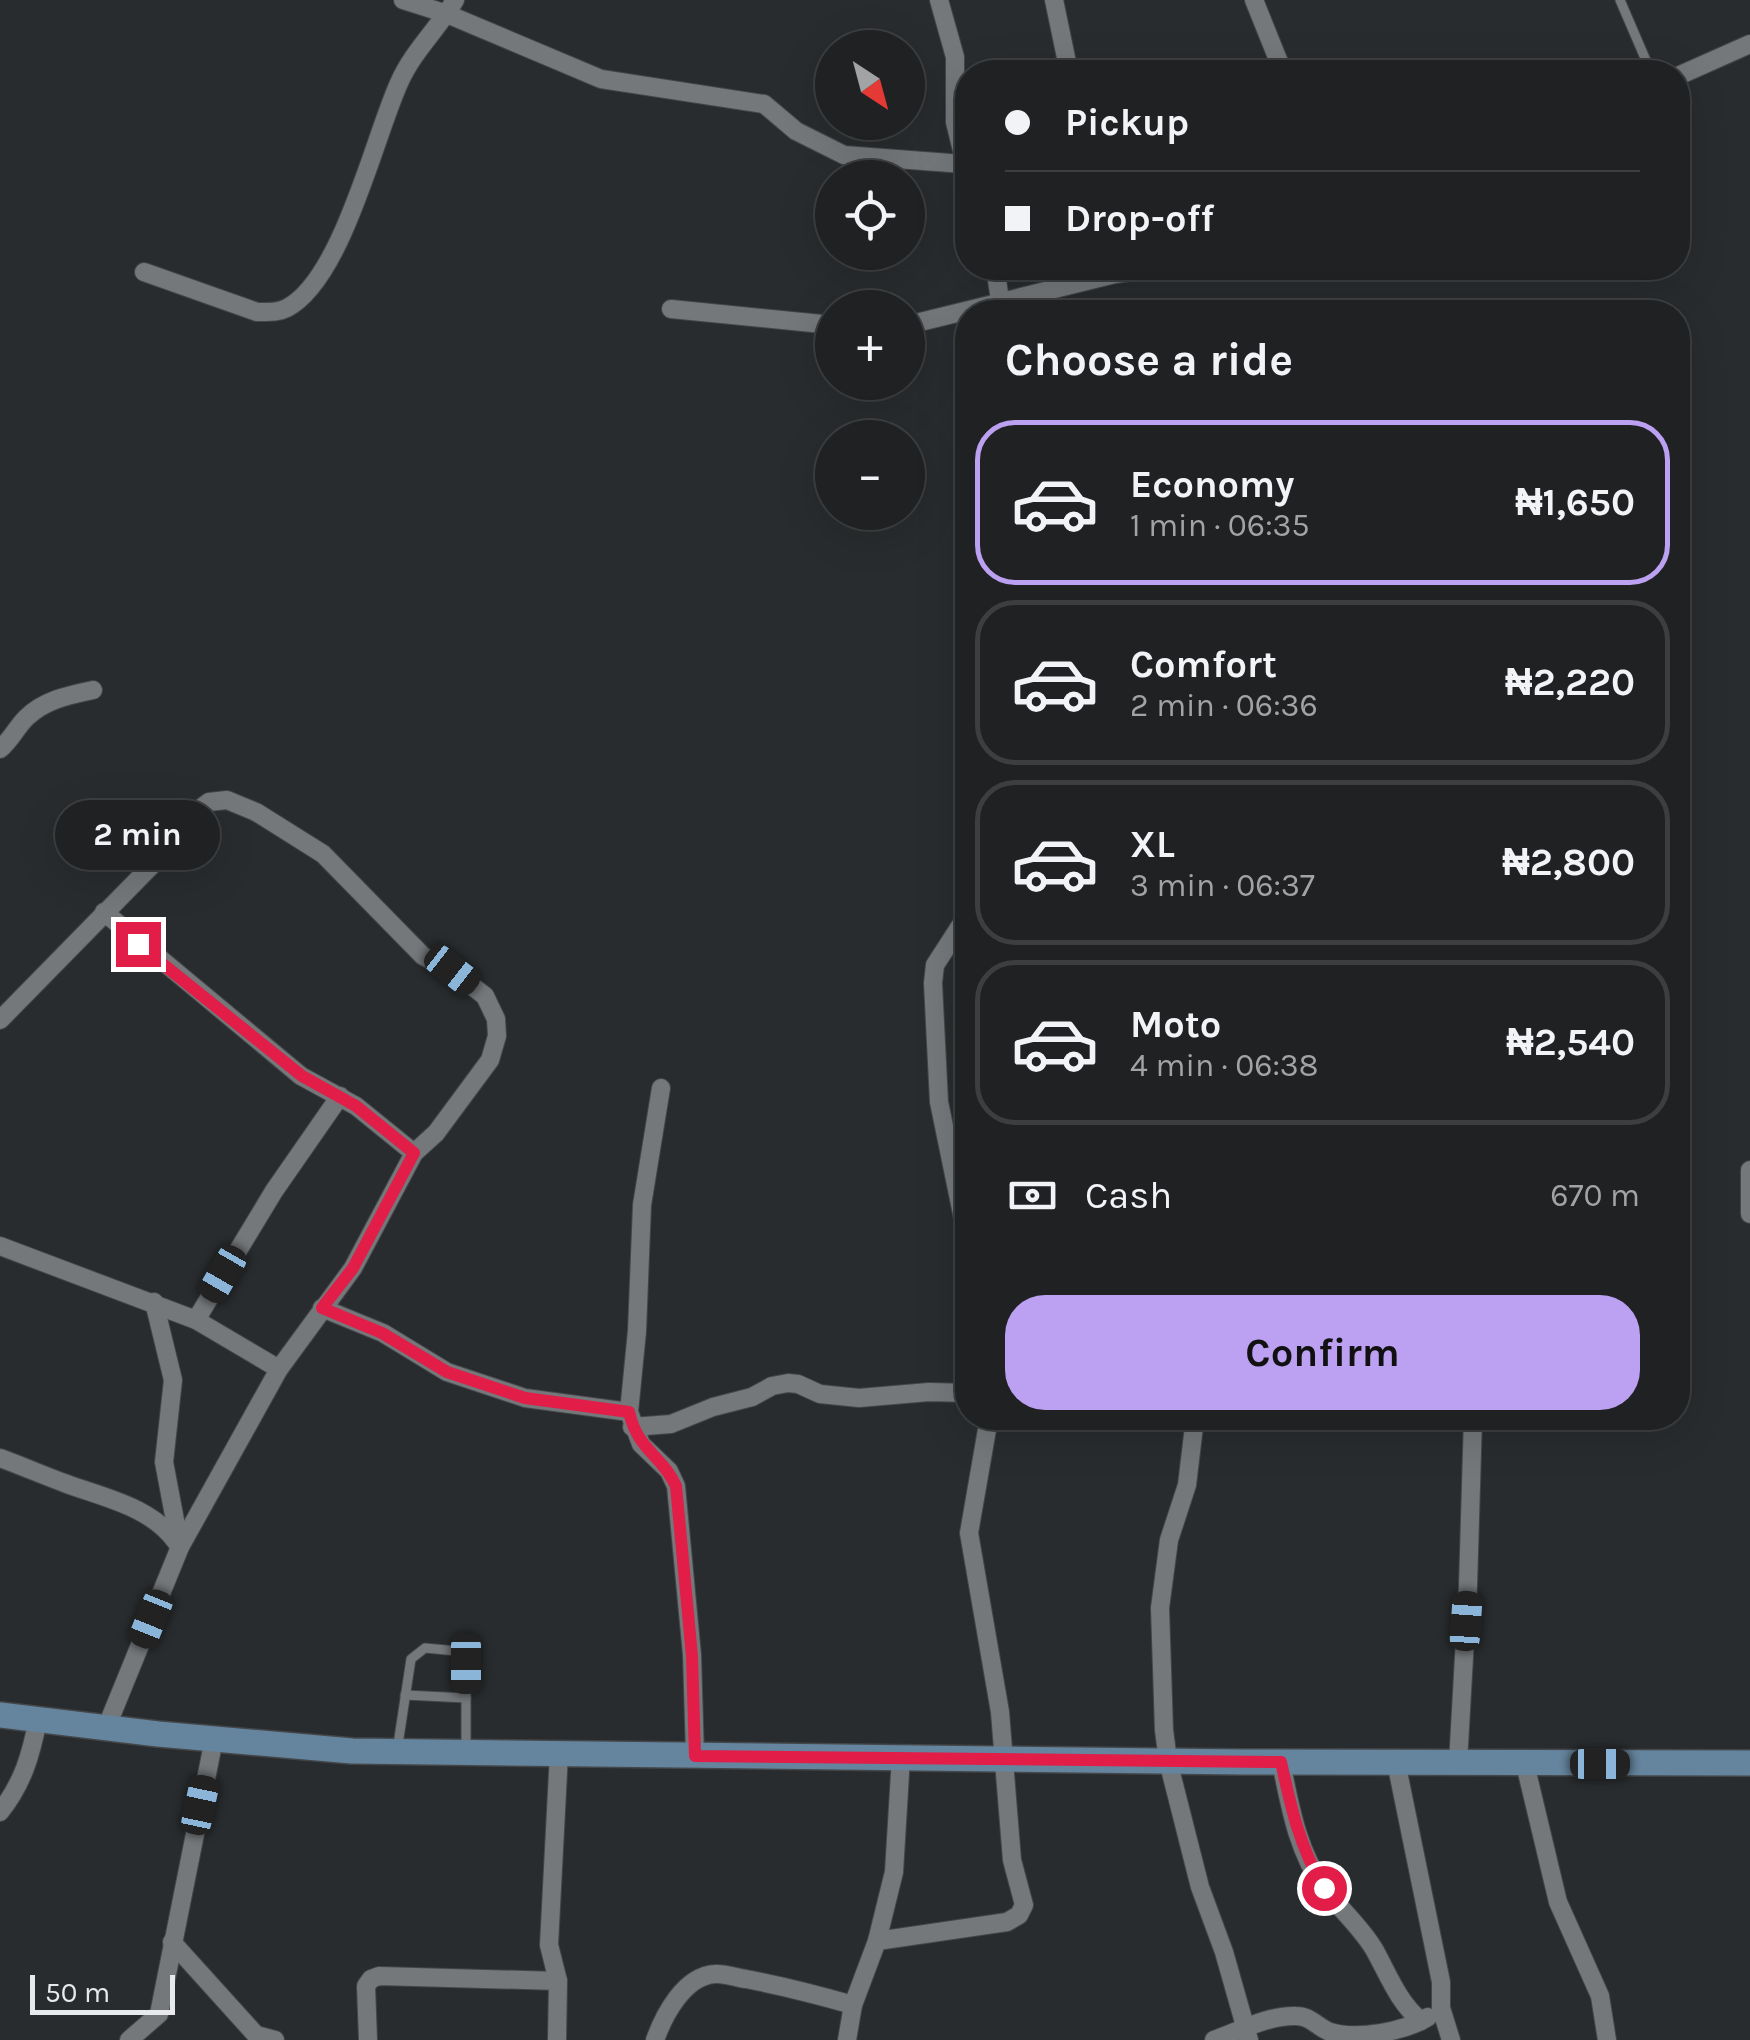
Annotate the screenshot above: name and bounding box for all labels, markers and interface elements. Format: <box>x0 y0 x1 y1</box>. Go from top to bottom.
north arrow <box>815 30 925 140</box>
map controls <box>815 30 925 530</box>
text: Pickup <box>1065 100 1189 145</box>
button: locate <box>815 160 925 270</box>
text: Drop-off <box>1065 196 1214 241</box>
button: + <box>815 290 925 400</box>
text: Choose a ride <box>1005 334 1293 386</box>
button: − <box>815 420 925 530</box>
icon: car <box>1010 458 1100 548</box>
text: Economy <box>1130 462 1294 507</box>
text: ₦1,650 <box>1515 480 1635 525</box>
text: 1 min · 06:35 <box>1130 507 1310 544</box>
icon: car <box>1010 638 1100 728</box>
text: Comfort <box>1130 642 1277 687</box>
text: ₦2,220 <box>1505 660 1635 705</box>
text: 2 min · 06:36 <box>1130 687 1318 724</box>
callout: 2 min <box>56 799 220 869</box>
text: 2 min <box>93 816 182 853</box>
icon: car <box>1010 818 1100 908</box>
text: XL <box>1130 822 1175 867</box>
text: ₦2,800 <box>1502 840 1635 885</box>
text: 3 min · 06:37 <box>1130 867 1315 904</box>
route end <box>116 922 161 967</box>
car <box>419 940 485 1000</box>
icon: car <box>1010 998 1100 1088</box>
text: Moto <box>1130 1002 1221 1047</box>
text: ₦2,540 <box>1506 1020 1635 1065</box>
text: 4 min · 06:38 <box>1130 1047 1318 1084</box>
icon: cash <box>1005 1168 1060 1223</box>
text: Cash <box>1085 1173 1172 1218</box>
text: 670 m <box>1550 1177 1640 1214</box>
car <box>195 1241 251 1307</box>
button: Confirm <box>1005 1295 1640 1410</box>
car <box>126 1586 176 1652</box>
car <box>1449 1590 1483 1652</box>
car <box>451 1634 481 1694</box>
car <box>1570 1749 1630 1779</box>
car <box>179 1773 221 1837</box>
route start <box>1302 1866 1347 1911</box>
scale bar <box>30 1970 175 2014</box>
text: 50 m <box>45 1976 110 2009</box>

